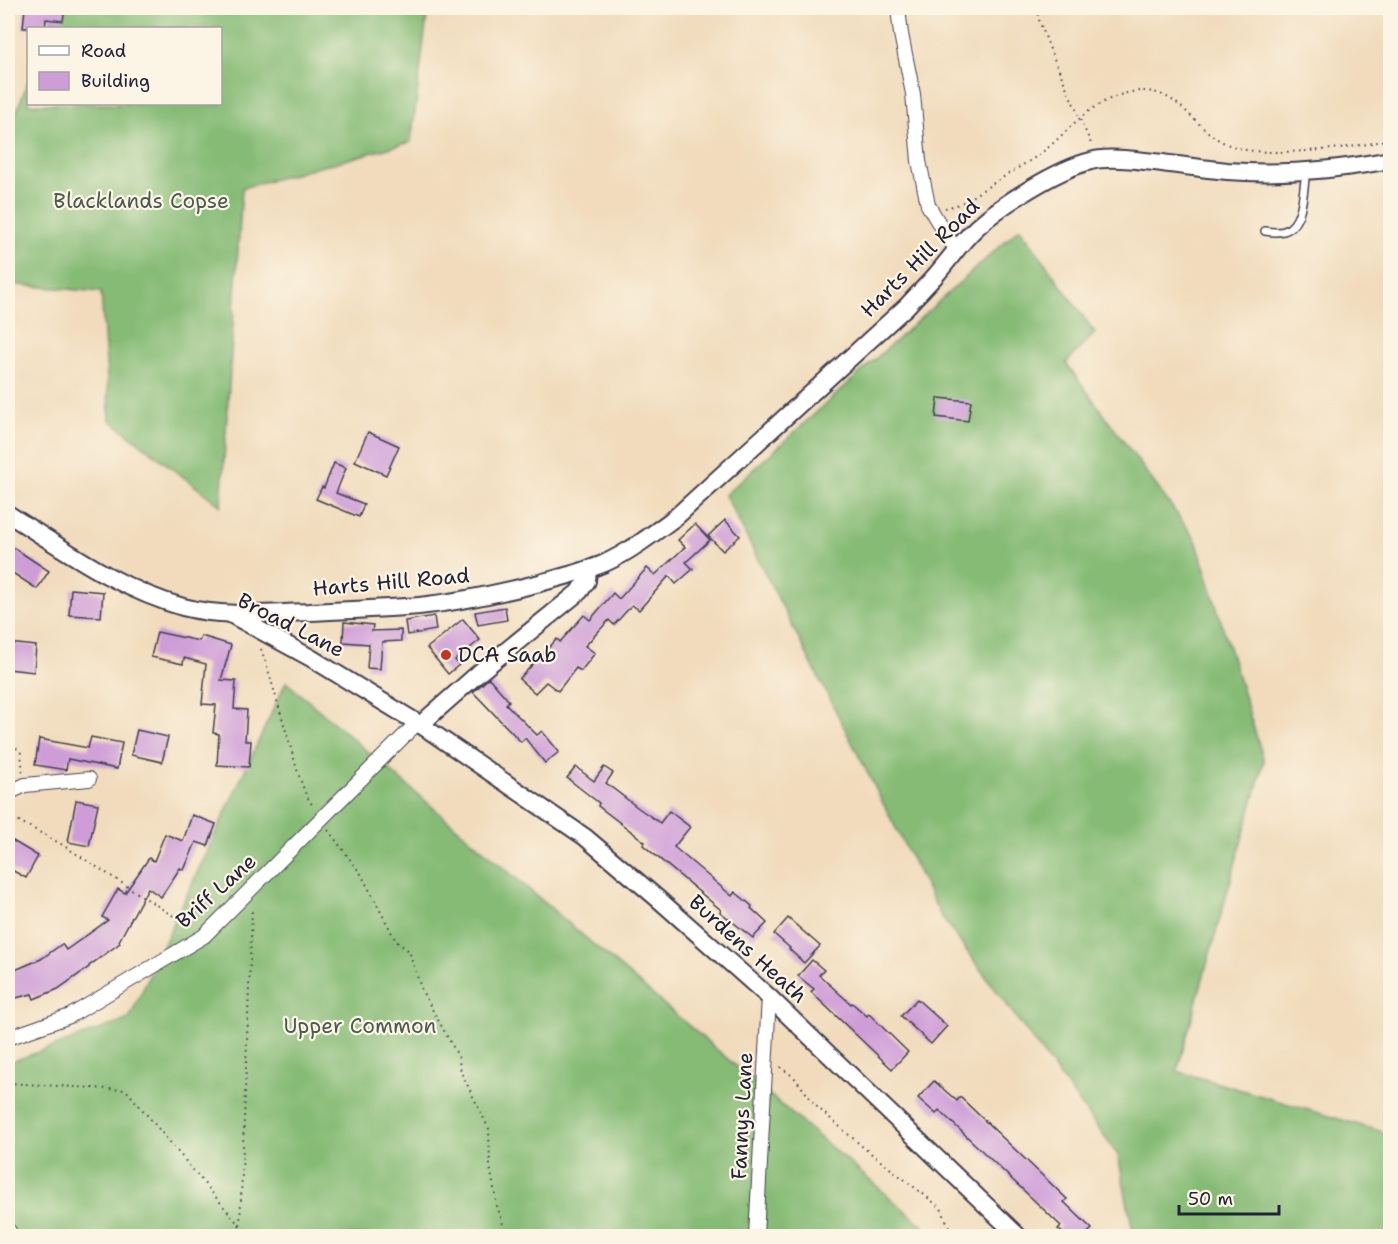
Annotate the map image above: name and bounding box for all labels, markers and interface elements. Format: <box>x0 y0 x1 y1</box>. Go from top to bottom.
legend <box>27 27 222 105</box>
text: Road <box>81 39 126 63</box>
text: Building <box>81 69 150 93</box>
park label: Blacklands Copse <box>53 187 229 215</box>
street label: Harts Hill Road <box>855 193 985 323</box>
street label: Harts Hill Road <box>311 561 471 603</box>
street label: Broad Lane <box>233 586 349 664</box>
place label: DCA Saab <box>458 641 557 669</box>
marker: DCA Saab <box>439 648 453 662</box>
street label: Briff Lane <box>170 847 262 935</box>
street label: Burdens Heath <box>683 888 813 1010</box>
park label: Upper Common <box>284 1012 437 1040</box>
street label: Fannys Lane <box>725 1052 759 1180</box>
scale bar <box>1179 1178 1280 1216</box>
text: 50 m <box>1188 1187 1233 1211</box>

